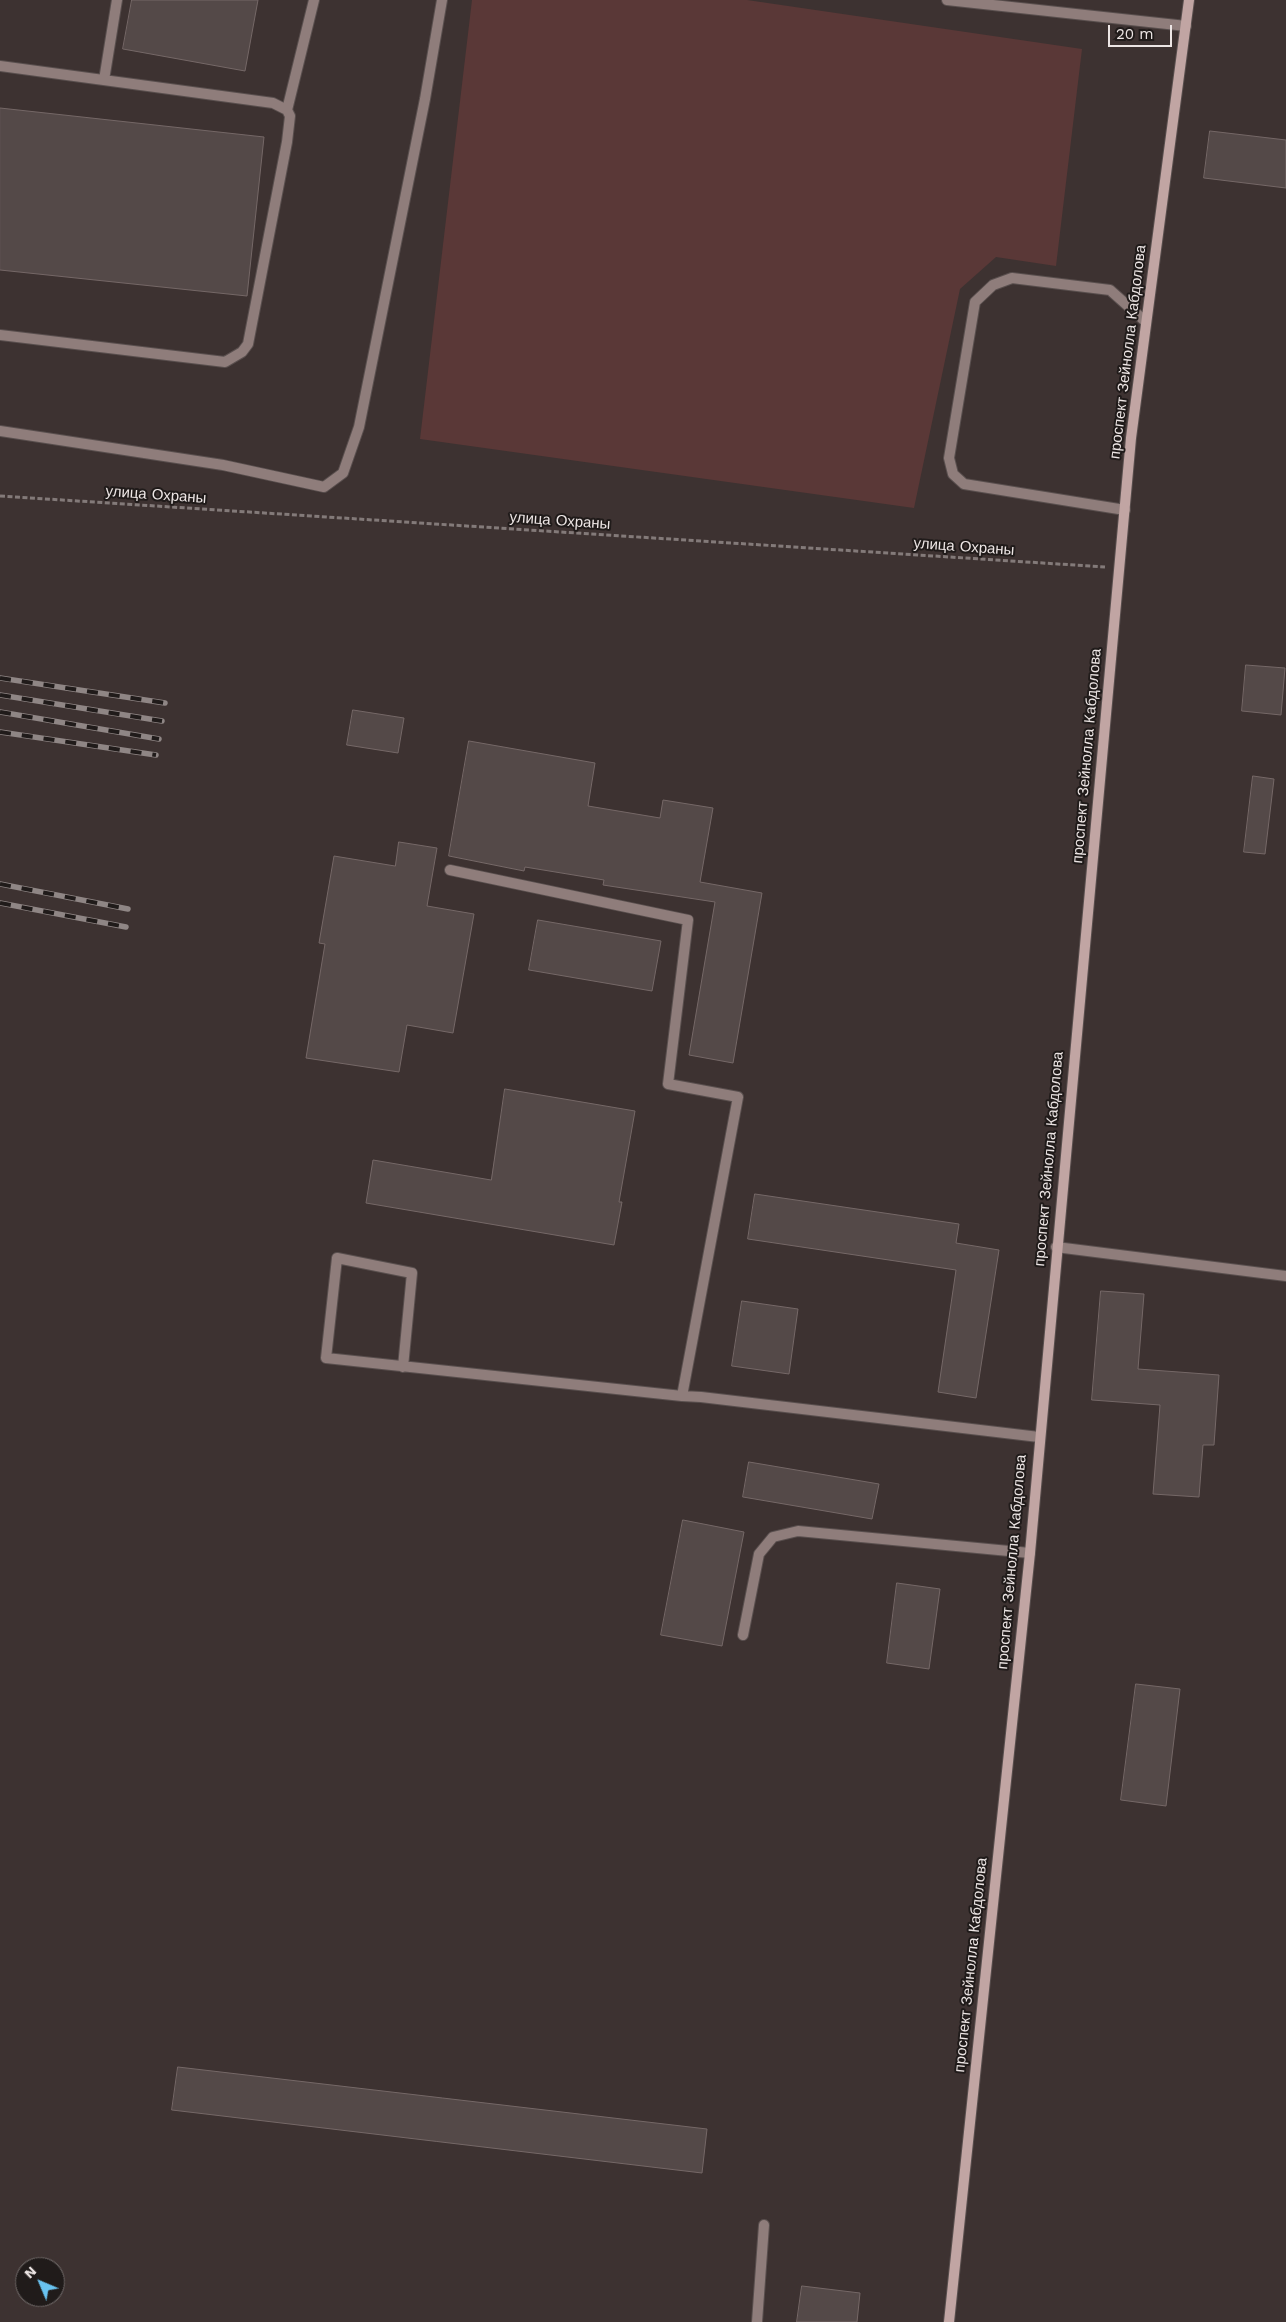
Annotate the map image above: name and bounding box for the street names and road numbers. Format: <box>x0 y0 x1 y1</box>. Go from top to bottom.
street label: проспект Зейнолла Кабдолова <box>1106 244 1150 460</box>
street label: улица Охраны <box>105 482 207 508</box>
street label: улица Охраны <box>509 508 611 534</box>
street label: улица Охраны <box>913 534 1015 560</box>
street label: проспект Зейнолла Кабдолова <box>1069 648 1105 864</box>
street label: проспект Зейнолла Кабдолова <box>1031 1051 1067 1267</box>
street label: проспект Зейнолла Кабдолова <box>994 1454 1030 1670</box>
street label: проспект Зейнолла Кабдолова <box>951 1857 991 2073</box>

